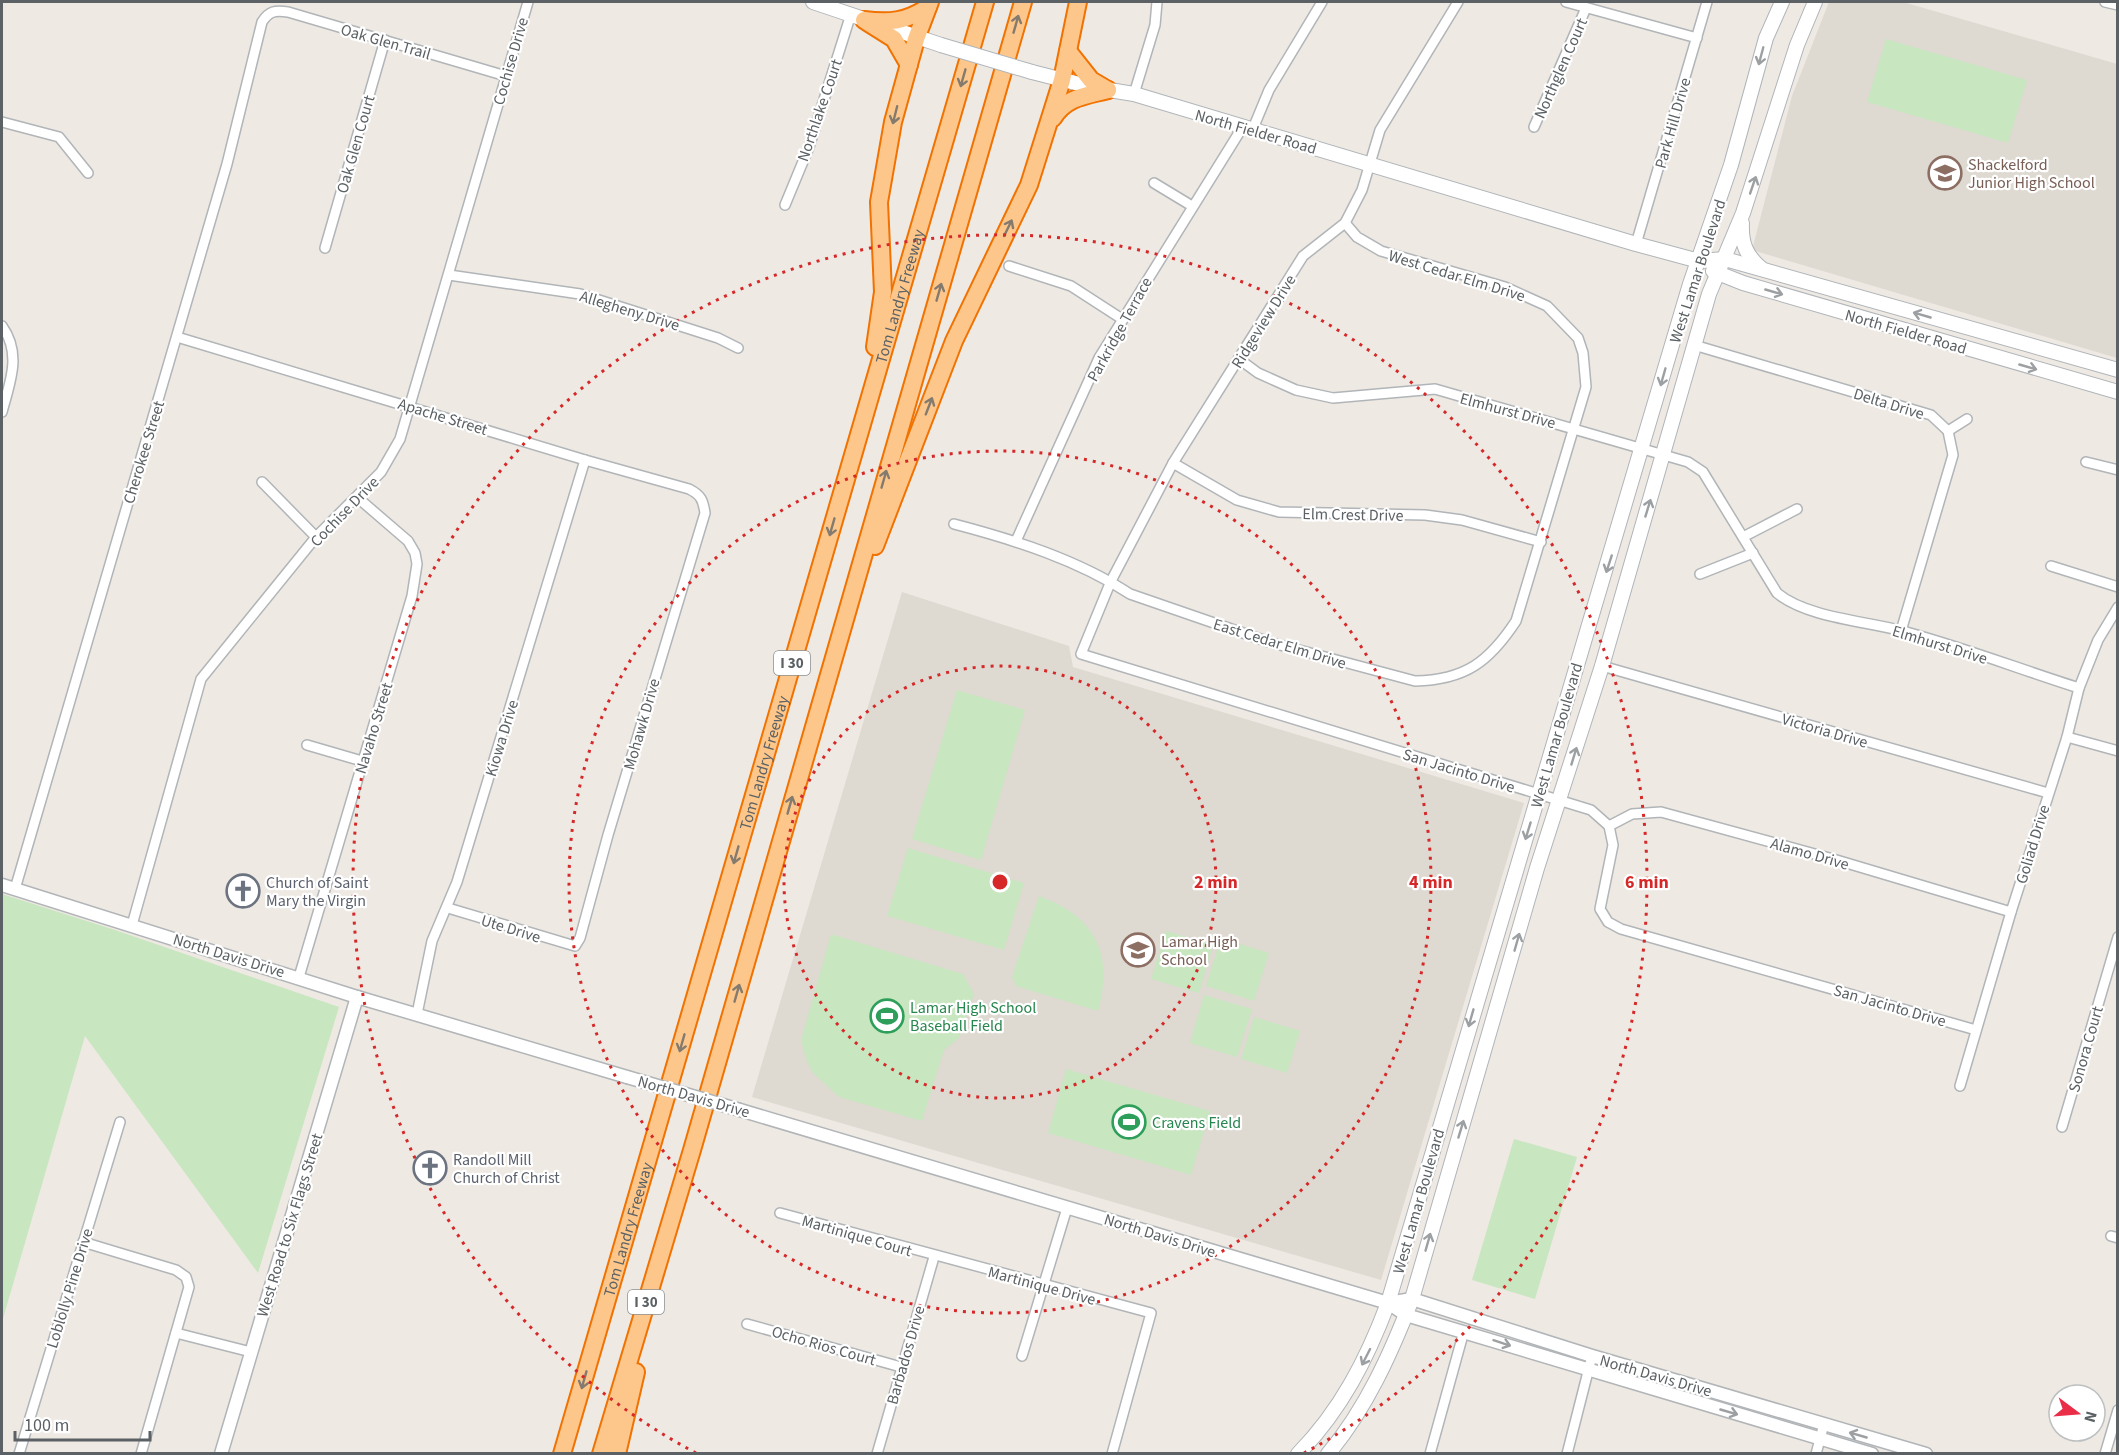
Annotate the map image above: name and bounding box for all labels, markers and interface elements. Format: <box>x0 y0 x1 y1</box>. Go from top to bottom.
street label: Northglen Court <box>1529 14 1593 122</box>
street label: Cochise Drive <box>488 15 534 108</box>
one-way arrow <box>1011 15 1022 34</box>
street label: Oak Glen Trail <box>338 19 433 65</box>
one-way arrow <box>1755 46 1766 65</box>
street label: Northlake Court <box>792 56 848 165</box>
one-way arrow <box>956 68 968 87</box>
street label: Park Hill Drive <box>1649 75 1696 171</box>
street label: Oak Glen Court <box>331 92 381 196</box>
street label: North Fielder Road <box>1192 104 1319 160</box>
one-way arrow <box>889 105 901 124</box>
place label: Shackelford Junior High School <box>1968 154 2095 194</box>
school or university icon: Shackelford Junior High School <box>1927 155 1963 191</box>
one-way arrow <box>1748 176 1759 195</box>
street label: West Lamar Boulevard <box>1664 197 1732 346</box>
one-way arrow <box>1003 219 1015 237</box>
street label: Tom Landry Freeway <box>870 226 930 366</box>
street label: West Cedar Elm Drive <box>1386 245 1528 307</box>
street label: Ridgeview Drive <box>1226 270 1301 373</box>
street label: Parkridge Terrace <box>1082 273 1158 386</box>
one-way arrow <box>934 283 945 302</box>
street label: Allegheny Drive <box>577 285 682 337</box>
one-way arrow <box>1764 287 1783 298</box>
street label: North Fielder Road <box>1842 304 1969 360</box>
one-way arrow <box>1913 308 1932 320</box>
one-way arrow <box>2018 362 2037 373</box>
one-way arrow <box>1657 367 1668 386</box>
street label: Delta Drive <box>1851 383 1927 425</box>
street label: Elmhurst Drive <box>1457 388 1558 434</box>
street label: Apache Street <box>395 393 491 441</box>
one-way arrow <box>924 397 935 415</box>
street label: Cherokee Street <box>118 398 170 506</box>
one-way arrow <box>879 470 890 489</box>
street label: Cochise Drive <box>305 472 384 552</box>
one-way arrow <box>1643 499 1654 518</box>
street label: Elm Crest Drive <box>1302 503 1404 527</box>
one-way arrow <box>825 517 837 536</box>
one-way arrow <box>1602 554 1613 573</box>
street label: East Cedar Elm Drive <box>1211 613 1349 675</box>
street label: Elmhurst Drive <box>1889 620 1990 670</box>
road number: I 30 <box>774 651 810 675</box>
street label: West Lamar Boulevard <box>1526 660 1588 810</box>
street label: Mohawk Drive <box>618 676 666 773</box>
street label: Navaho Street <box>350 679 398 777</box>
street label: Tom Landry Freeway <box>734 693 794 833</box>
street label: Kiowa Drive <box>480 697 524 779</box>
street label: Victoria Drive <box>1779 708 1870 754</box>
street label: San Jacinto Drive <box>1400 743 1517 798</box>
one-way arrow <box>1569 747 1580 766</box>
one-way arrow <box>785 796 796 815</box>
street label: Goliad Drive <box>2011 802 2055 886</box>
one-way arrow <box>1522 821 1533 840</box>
street label: Alamo Drive <box>1768 832 1852 876</box>
one-way arrow <box>730 846 741 865</box>
text: 2 min <box>1194 870 1238 895</box>
text: 4 min <box>1409 870 1453 895</box>
text: 6 min <box>1625 870 1669 895</box>
place label: Church of Saint Mary the Virgin <box>266 872 369 912</box>
centre of rings <box>990 872 1010 892</box>
church icon: Church of Saint Mary the Virgin <box>225 873 261 909</box>
street label: Ute Drive <box>478 909 543 948</box>
street label: North Davis Drive <box>170 929 287 983</box>
place label: Lamar High School <box>1161 931 1238 971</box>
school or university icon: Lamar High School <box>1120 932 1156 968</box>
one-way arrow <box>1511 933 1523 952</box>
street label: San Jacinto Drive <box>1831 979 1949 1033</box>
one-way arrow <box>732 984 743 1003</box>
place label: Lamar High School Baseball Field <box>910 997 1036 1037</box>
sports icon: Lamar High School Baseball Field <box>869 998 905 1034</box>
street label: Sonora Court <box>2063 1003 2109 1095</box>
one-way arrow <box>1465 1008 1477 1027</box>
one-way arrow <box>675 1033 687 1052</box>
street label: North Davis Drive <box>635 1070 752 1124</box>
sports icon: Cravens Field <box>1111 1104 1147 1140</box>
place label: Cravens Field <box>1152 1112 1241 1134</box>
one-way arrow <box>1456 1120 1467 1139</box>
street label: West Lamar Boulevard <box>1388 1126 1450 1276</box>
street label: West Road to Six Flags Street <box>252 1130 329 1320</box>
place label: Randoll Mill Church of Christ <box>453 1149 560 1189</box>
church icon: Randoll Mill Church of Christ <box>412 1150 448 1186</box>
street label: Tom Landry Freeway <box>598 1159 659 1299</box>
street label: North Davis Drive <box>1101 1209 1218 1263</box>
street label: Martinique Court <box>799 1210 915 1262</box>
street label: Loblolly Pine Drive <box>41 1226 99 1351</box>
one-way arrow <box>1423 1233 1434 1252</box>
street label: Martinique Drive <box>985 1261 1098 1311</box>
road number: I 30 <box>628 1290 664 1314</box>
street label: Barbados Drive <box>881 1303 931 1407</box>
street label: Ocho Rios Court <box>769 1321 879 1372</box>
one-way arrow <box>1492 1338 1511 1349</box>
one-way arrow <box>1359 1348 1371 1366</box>
street label: North Davis Drive <box>1597 1349 1714 1403</box>
one-way arrow <box>578 1370 589 1389</box>
north arrow <box>2047 1383 2107 1443</box>
scale bar <box>15 1404 150 1442</box>
one-way arrow <box>1719 1407 1738 1418</box>
text: N <box>2078 1409 2102 1425</box>
text: 100 m <box>24 1413 69 1438</box>
one-way arrow <box>1849 1428 1868 1440</box>

